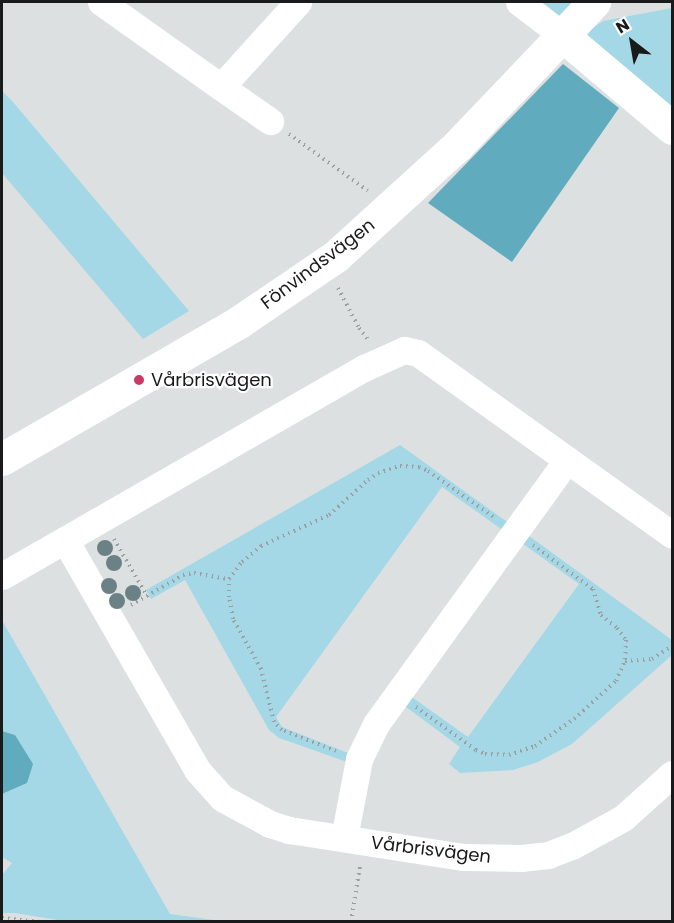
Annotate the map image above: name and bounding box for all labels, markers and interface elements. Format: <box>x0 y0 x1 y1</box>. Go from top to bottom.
north arrow <box>602 12 662 72</box>
text: N <box>611 13 634 39</box>
street label: Fönvindsvägen <box>257 214 379 314</box>
place label: Vårbrisvägen <box>151 369 272 391</box>
marker: Vårbrisvägen <box>132 373 146 387</box>
street label: Vårbrisvägen <box>370 832 492 868</box>

